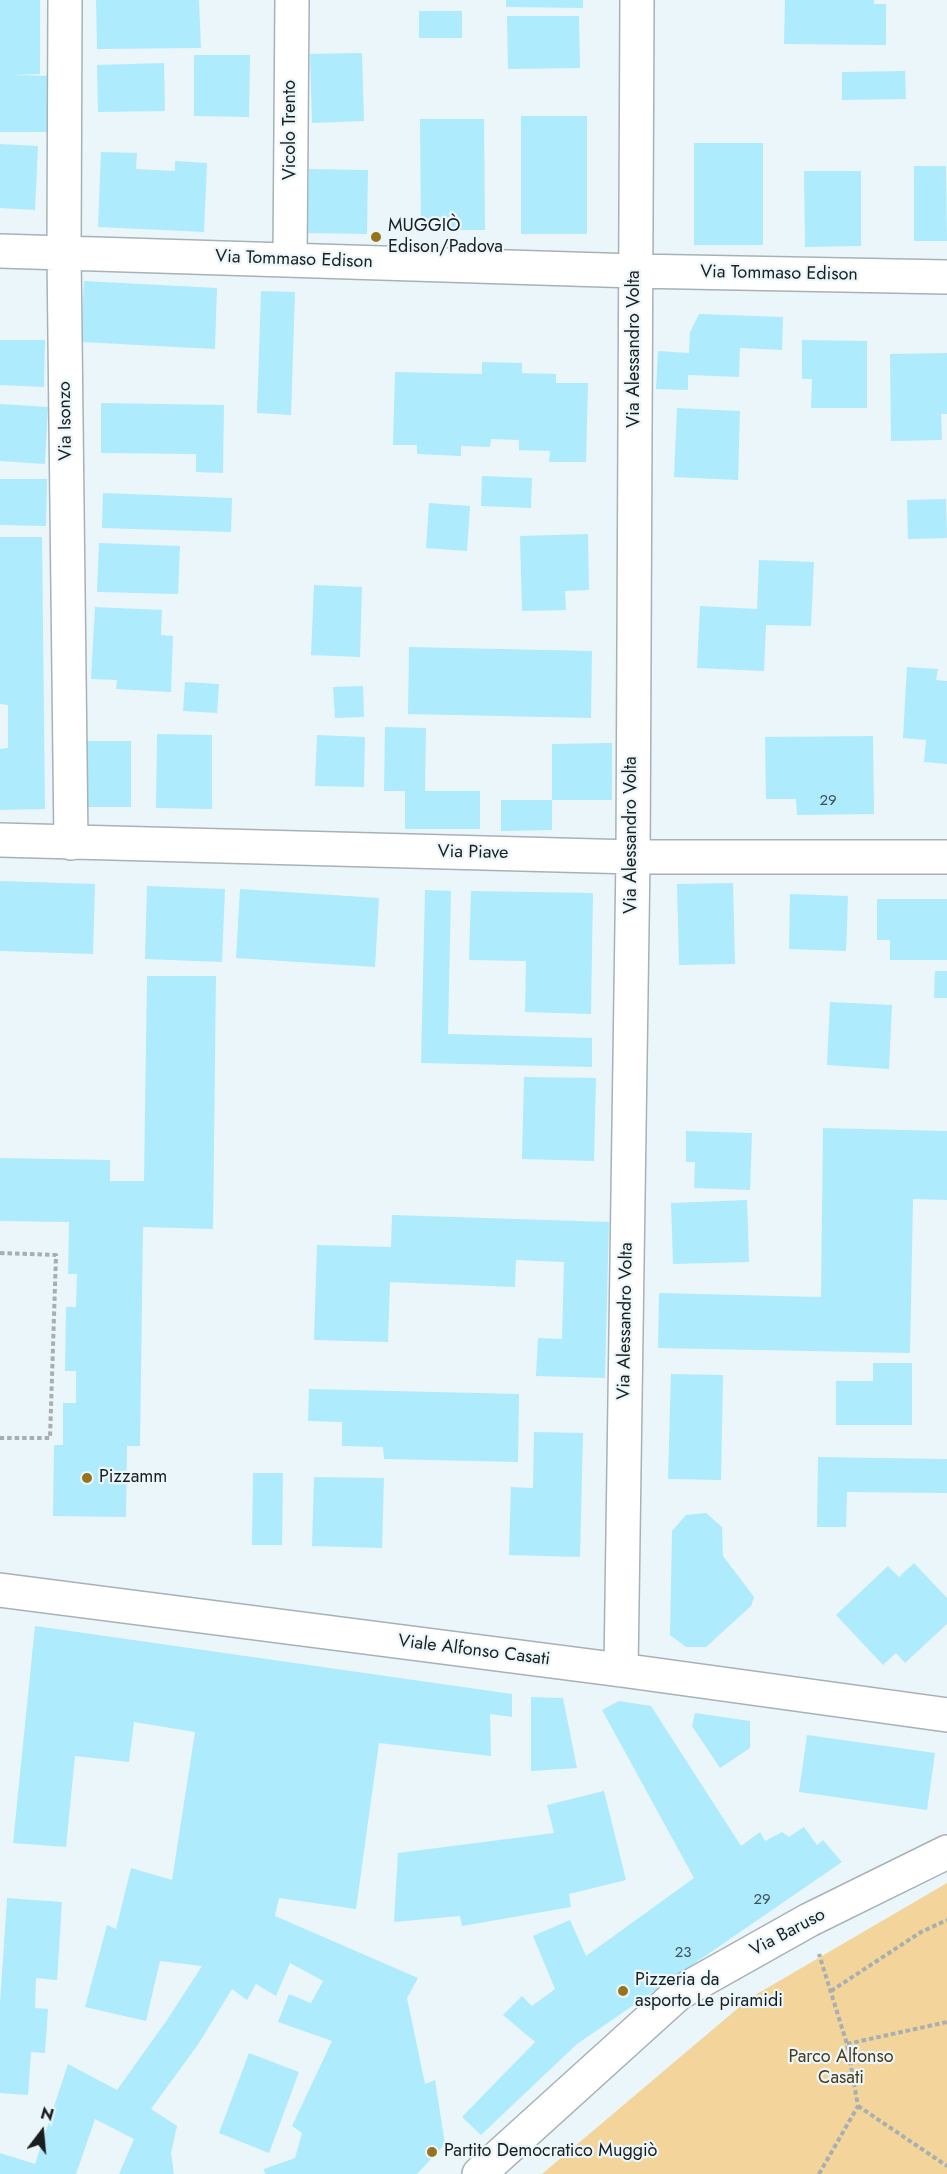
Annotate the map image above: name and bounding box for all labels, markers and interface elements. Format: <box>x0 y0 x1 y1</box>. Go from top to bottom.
street label: Vicolo Trento <box>280 80 302 180</box>
place label: MUGGIÒ Edison/Padova <box>388 216 503 258</box>
marker: MUGGIÒ Edison/Padova <box>369 230 383 244</box>
street label: Via Tommaso Edison <box>215 246 373 274</box>
street label: Via Tommaso Edison <box>700 262 858 286</box>
street label: Via Alessandro Volta <box>624 270 646 428</box>
street label: Via Isonzo <box>55 381 77 461</box>
street label: Via Alessandro Volta <box>621 756 643 914</box>
house number: 29 <box>819 792 837 810</box>
street label: Via Piave <box>437 842 509 864</box>
street label: Via Alessandro Volta <box>614 1242 638 1400</box>
place label: Pizzamm <box>99 1467 167 1489</box>
marker: Pizzamm <box>80 1471 94 1485</box>
street label: Viale Alfonso Casati <box>397 1631 551 1671</box>
house number: 29 <box>753 1891 771 1909</box>
street label: Via Baruso <box>747 1904 829 1962</box>
house number: 23 <box>675 1944 691 1962</box>
place label: Pizzeria da asporto Le piramidi <box>635 1970 783 2012</box>
marker: Pizzeria da asporto Le piramidi <box>616 1984 630 1998</box>
park label: Parco Alfonso Casati <box>788 2047 894 2090</box>
text: N <box>38 2101 56 2127</box>
north arrow <box>12 2102 72 2162</box>
place label: Partito Democratico Muggiò <box>444 2141 657 2163</box>
marker: Partito Democratico Muggiò <box>425 2145 439 2159</box>

